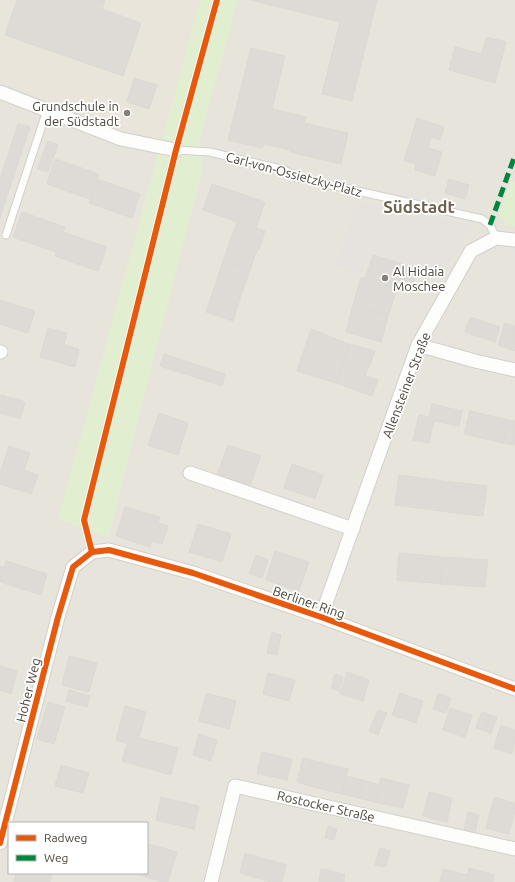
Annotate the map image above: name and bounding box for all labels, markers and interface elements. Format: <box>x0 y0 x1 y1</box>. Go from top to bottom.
place label: Grundschule in der Südstadt <box>32 99 119 128</box>
marker: Grundschule in der Südstadt <box>122 108 132 118</box>
street label: Carl-von-Ossietzky-Platz <box>224 149 364 199</box>
district label: Südstadt <box>383 197 455 216</box>
place label: Al Hidaia Moschee <box>393 264 445 293</box>
marker: Al Hidaia Moschee <box>380 273 390 283</box>
street label: Allensteiner Straße <box>379 330 433 440</box>
street label: Berliner Ring <box>271 583 347 621</box>
street label: Hoher Weg <box>13 656 43 724</box>
street label: Rostocker Straße <box>276 788 376 824</box>
legend <box>8 822 148 874</box>
text: Radweg <box>44 831 87 844</box>
text: Weg <box>44 851 68 864</box>

